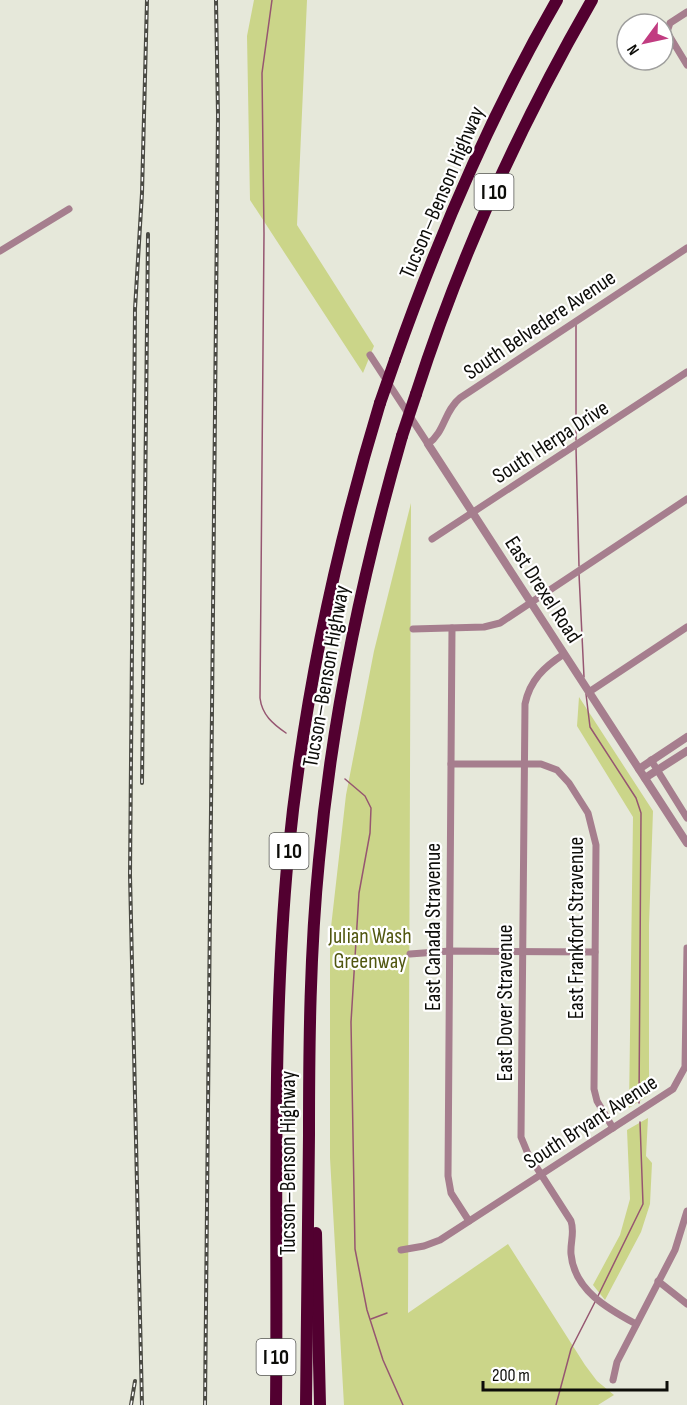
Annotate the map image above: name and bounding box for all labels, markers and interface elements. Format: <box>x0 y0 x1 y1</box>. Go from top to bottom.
north arrow <box>615 12 675 72</box>
text: N <box>623 41 644 58</box>
street label: Tucson–Benson Highway <box>394 102 491 283</box>
road number: I 10 <box>474 174 514 210</box>
street label: South Belvedere Avenue <box>459 264 621 386</box>
street label: South Herpa Drive <box>488 395 614 490</box>
street label: East Drexel Road <box>498 531 587 648</box>
street label: Tucson–Benson Highway <box>297 583 356 769</box>
road number: I 10 <box>270 833 308 869</box>
street label: East Frankfort Stravenue <box>563 837 590 1019</box>
street label: East Canada Stravenue <box>420 843 447 1011</box>
park label: Julian Wash Greenway <box>327 923 412 975</box>
street label: East Dover Stravenue <box>492 924 519 1082</box>
street label: South Bryant Avenue <box>519 1069 663 1175</box>
street label: Tucson–Benson Highway <box>275 1070 302 1255</box>
road number: I 10 <box>256 1339 296 1375</box>
scale bar <box>483 1354 668 1392</box>
text: 200 m <box>492 1365 530 1386</box>

